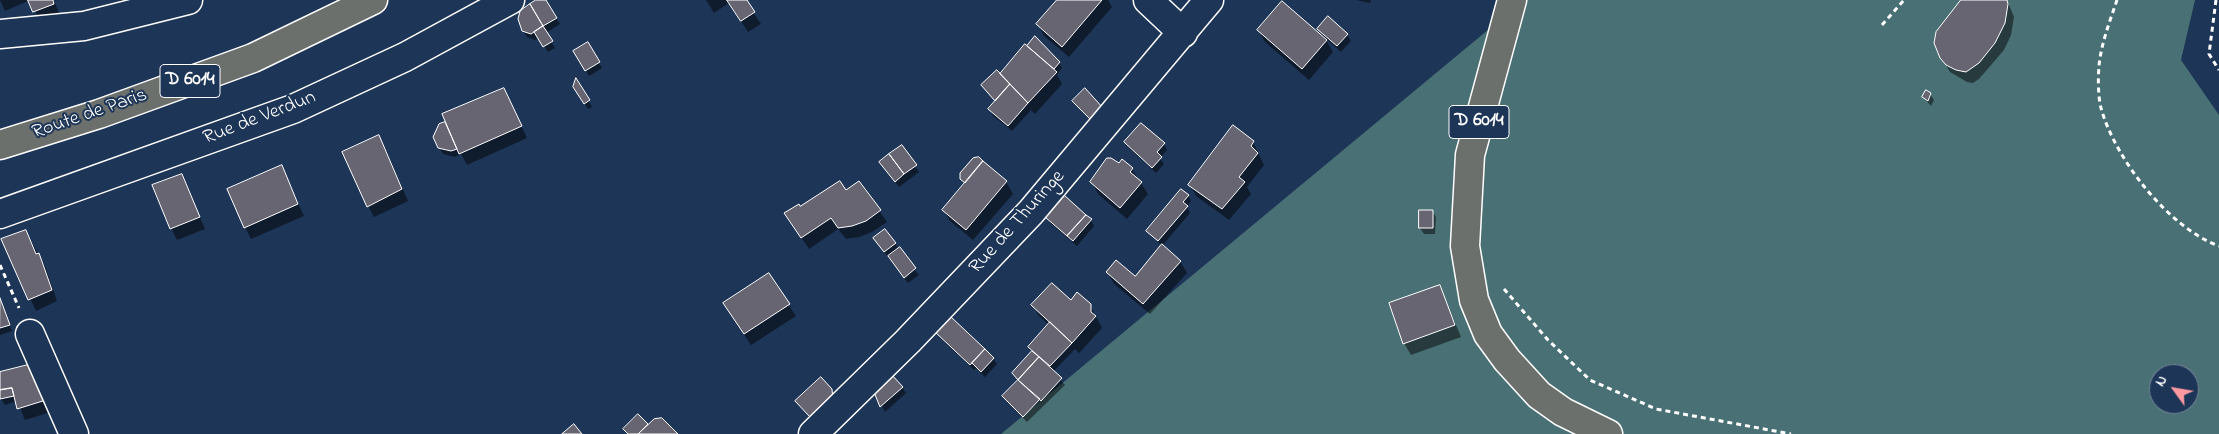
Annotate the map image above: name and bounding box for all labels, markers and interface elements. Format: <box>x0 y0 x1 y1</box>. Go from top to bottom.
road number: D 6014 <box>160 64 220 98</box>
street label: Route de Paris <box>29 84 151 146</box>
street label: Rue de Verdun <box>200 87 320 151</box>
road number: D 6014 <box>1449 105 1509 138</box>
street label: Rue de Thuringe <box>965 166 1071 280</box>
north arrow <box>2149 364 2199 414</box>
text: N <box>2150 372 2173 391</box>

